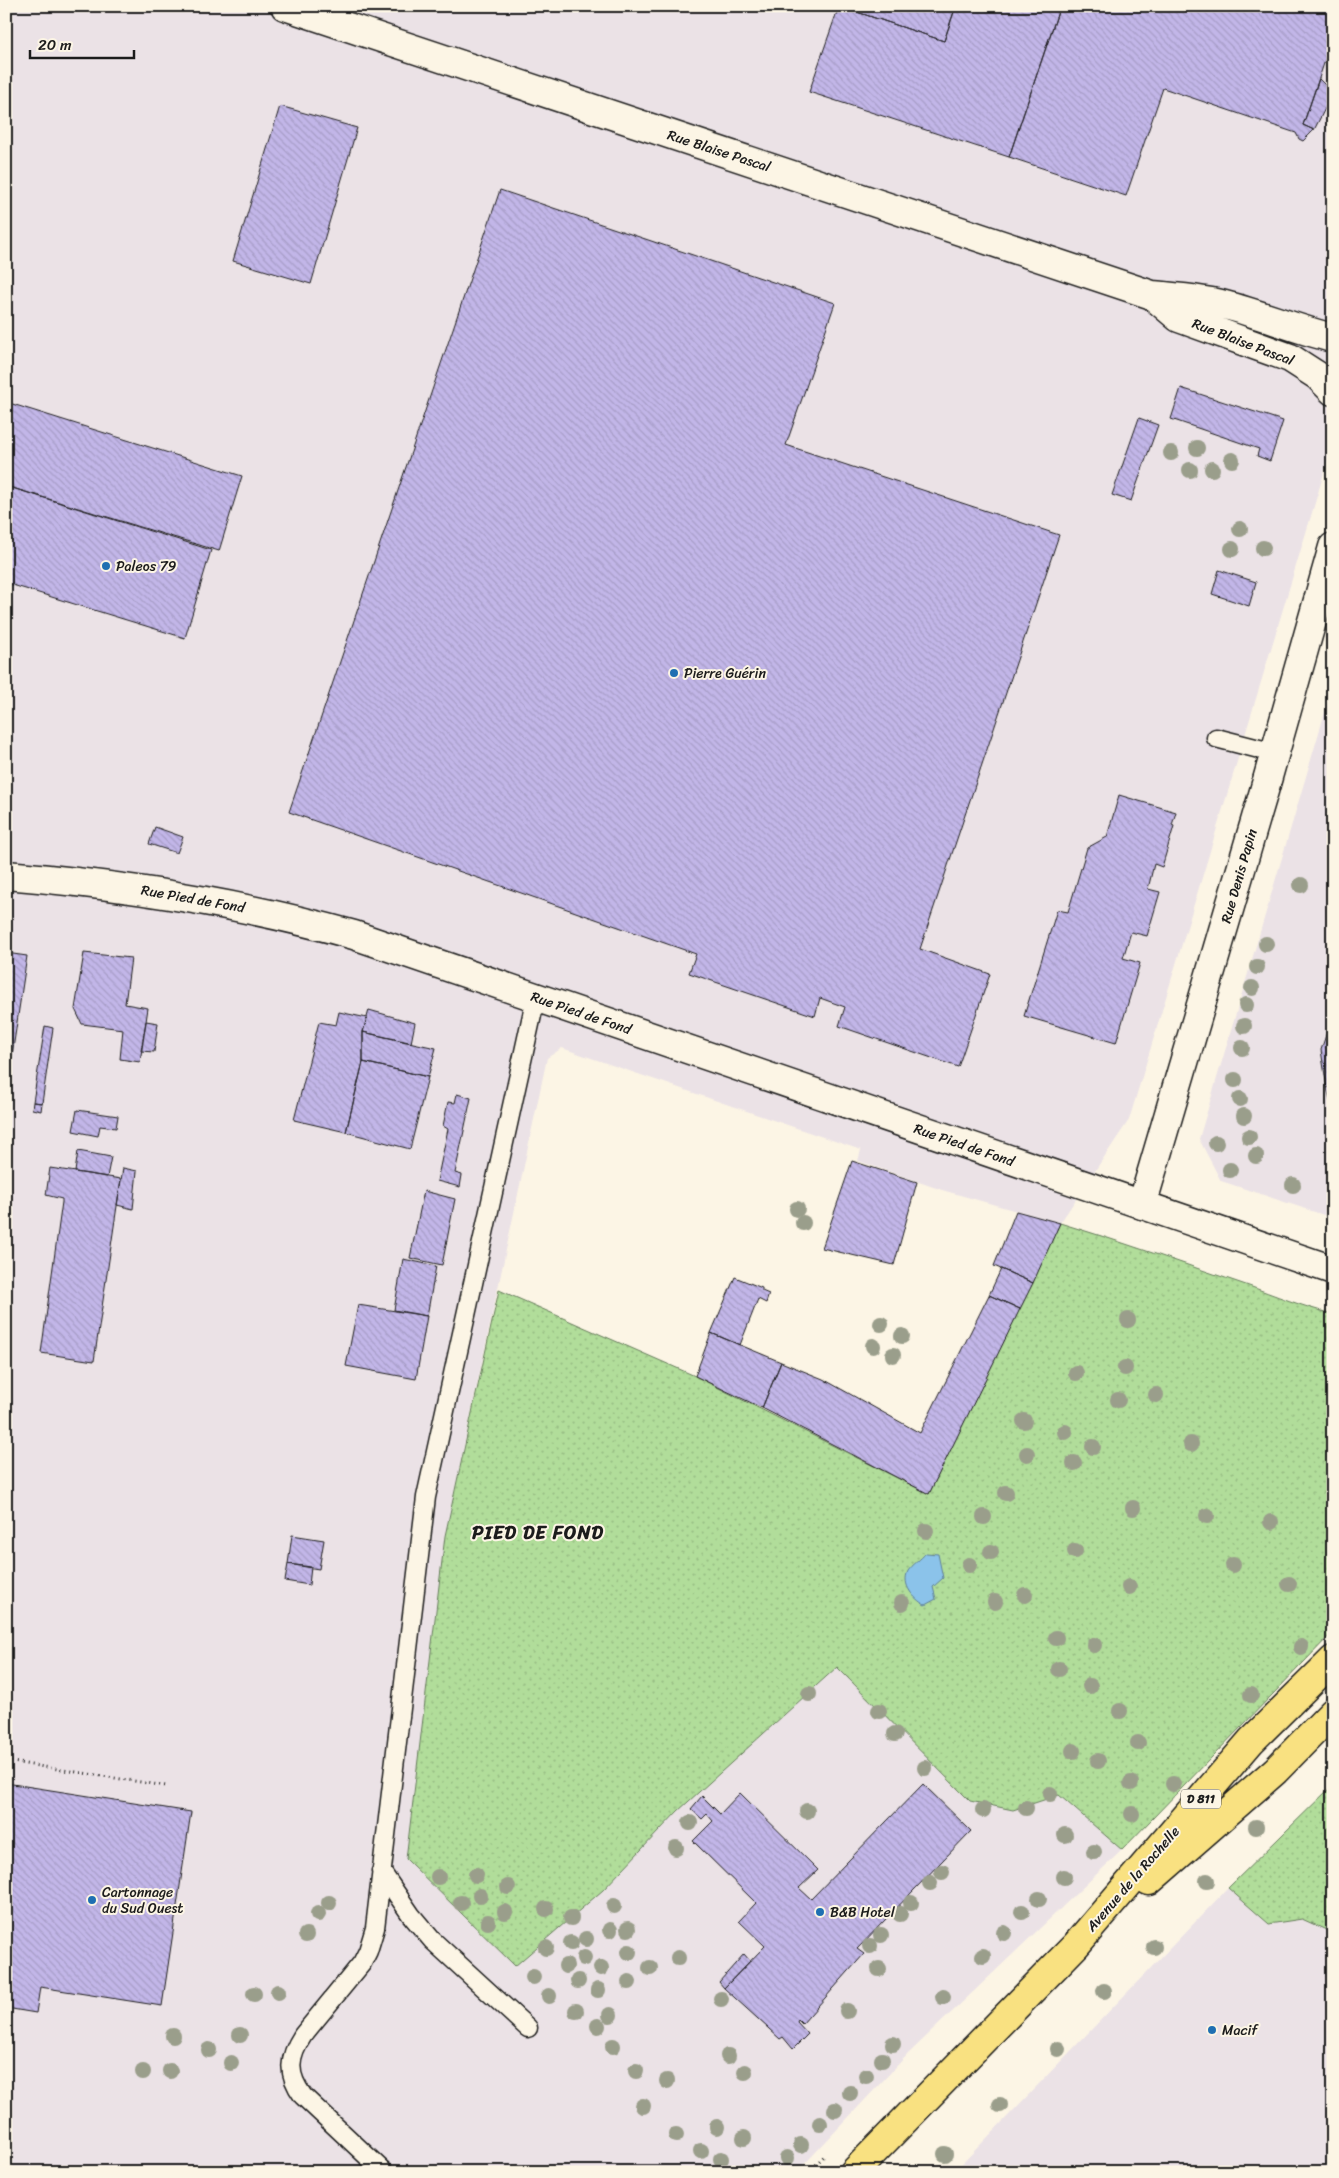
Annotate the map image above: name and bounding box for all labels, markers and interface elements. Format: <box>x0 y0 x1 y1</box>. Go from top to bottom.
scale bar <box>30 28 134 60</box>
text: 20 m <box>38 32 72 58</box>
street label: Rue Blaise Pascal <box>664 123 775 180</box>
street label: Rue Blaise Pascal <box>1188 311 1298 373</box>
place label: Paleos 79 <box>116 554 177 579</box>
marker: Paleos 79 <box>100 560 112 572</box>
place label: Pierre Guérin <box>684 661 766 686</box>
marker: Pierre Guérin <box>668 667 680 679</box>
street label: Rue Denis Papin <box>1214 825 1265 926</box>
street label: Rue Pied de Fond <box>139 878 248 921</box>
street label: Rue Pied de Fond <box>527 984 636 1042</box>
street label: Rue Pied de Fond <box>910 1116 1019 1174</box>
district label: PIED DE FOND <box>472 1516 604 1549</box>
road number: D 811 <box>1181 1790 1221 1808</box>
street label: Avenue de la Rochelle <box>1079 1820 1186 1938</box>
place label: Cartonnage du Sud Ouest <box>102 1880 183 1921</box>
marker: Cartonnage du Sud Ouest <box>86 1894 98 1906</box>
place label: B&B Hotel <box>830 1900 896 1925</box>
marker: B&B Hotel <box>814 1906 826 1918</box>
place label: Macif <box>1222 2018 1259 2043</box>
marker: Macif <box>1206 2024 1218 2036</box>

